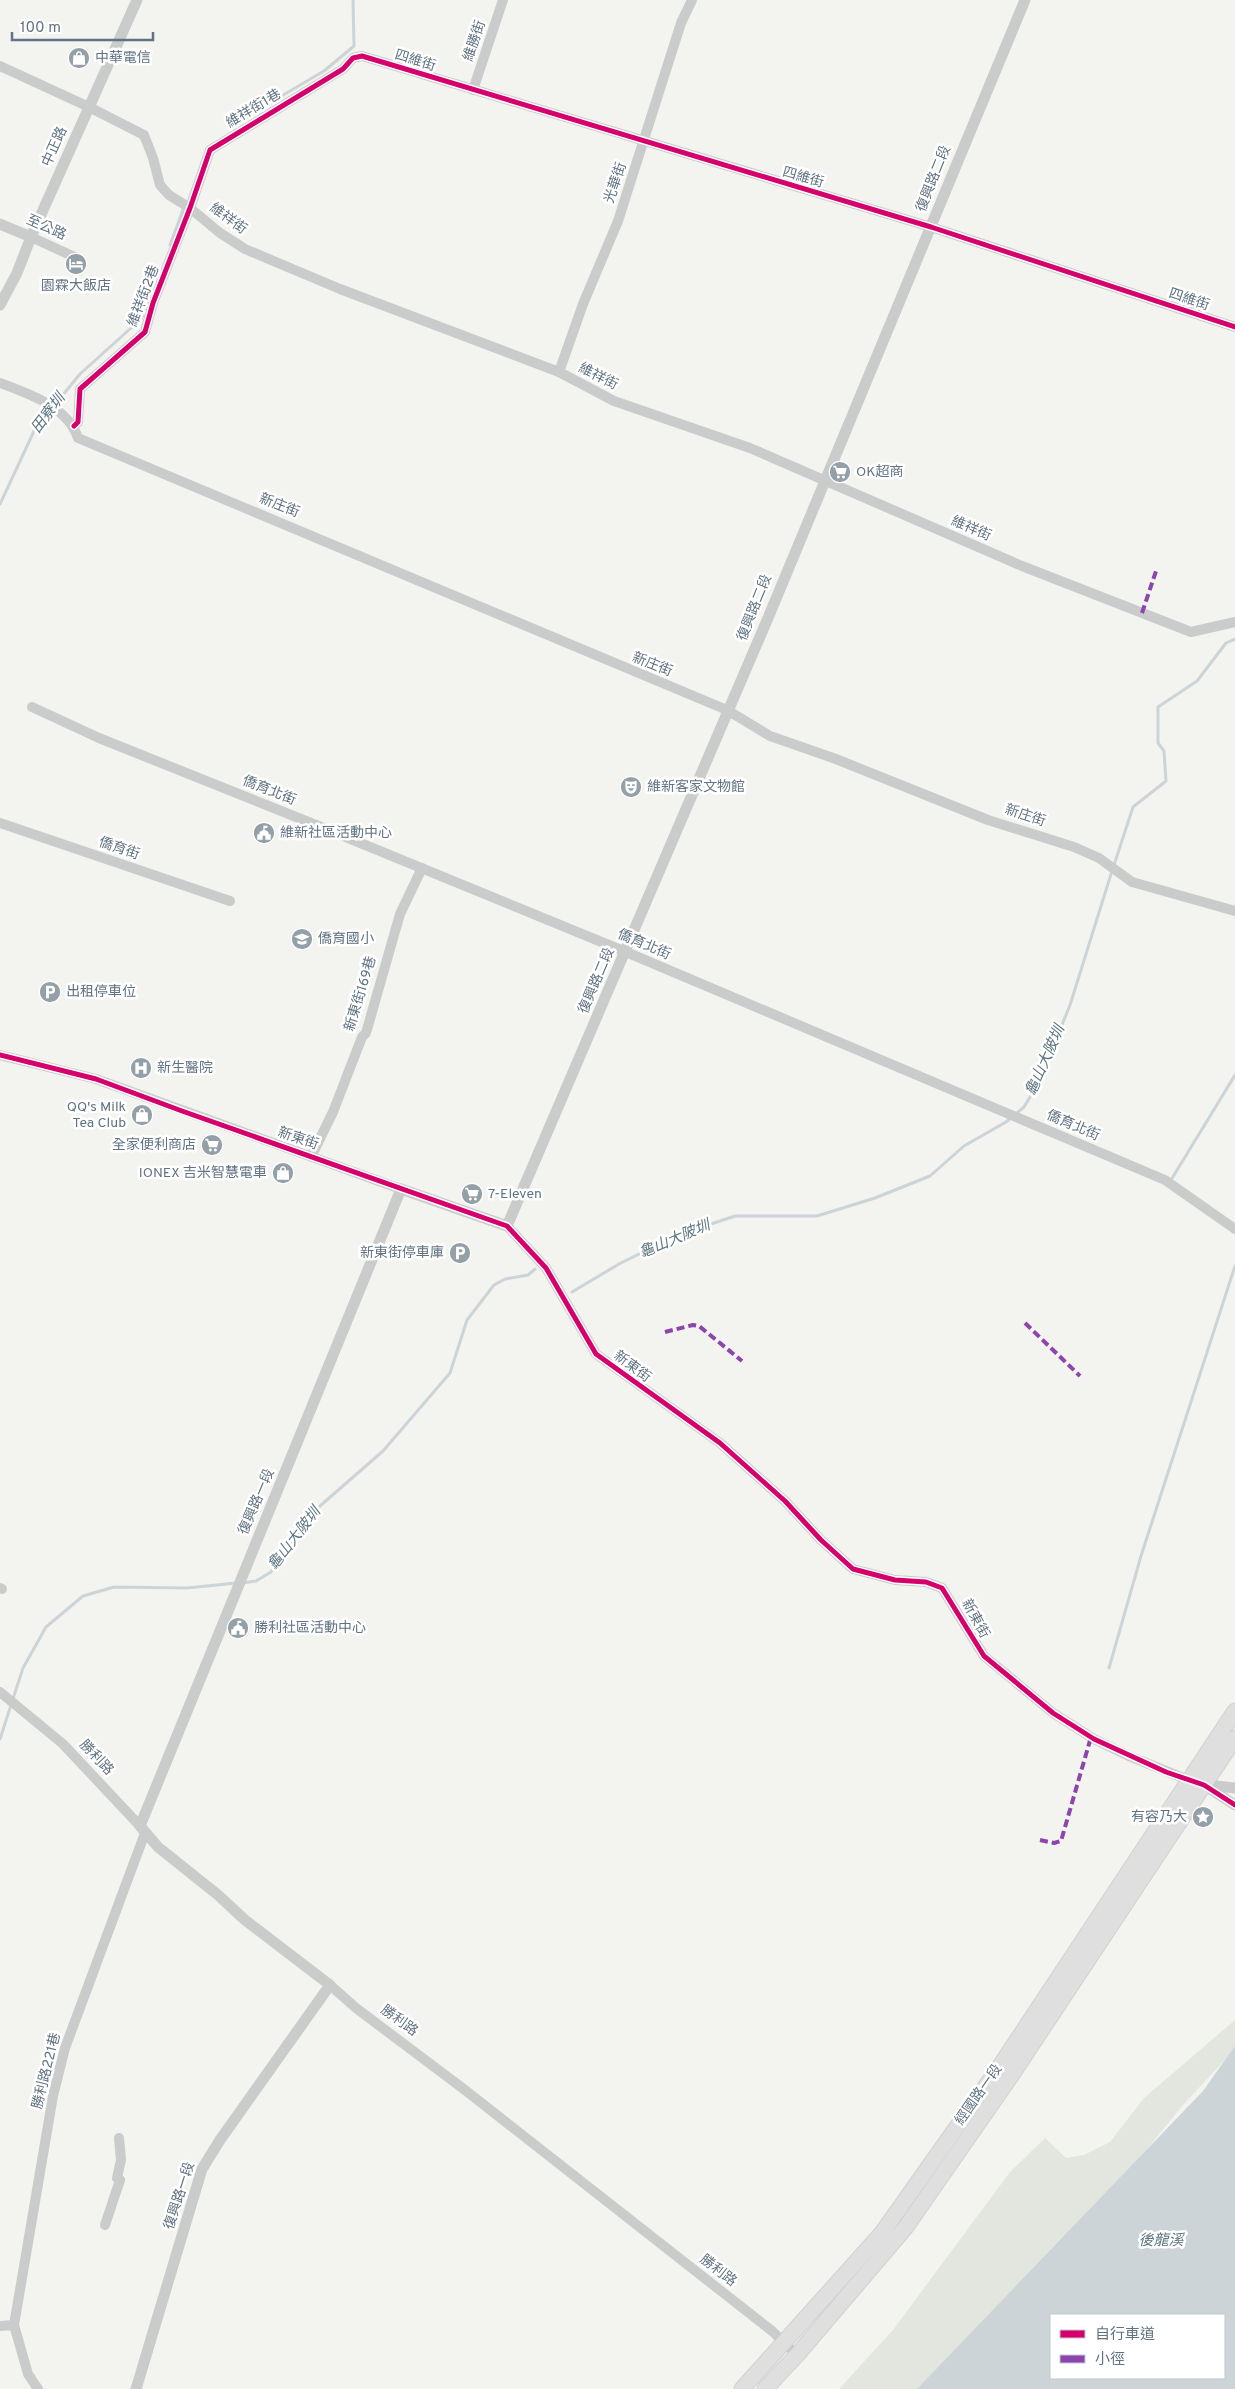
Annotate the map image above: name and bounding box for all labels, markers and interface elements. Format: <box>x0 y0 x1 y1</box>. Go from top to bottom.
scale bar <box>12 10 154 42</box>
street label: 維勝街 <box>460 18 490 64</box>
text: 100 m <box>20 19 61 38</box>
shop icon: 中華電信 <box>67 46 91 70</box>
street label: 四維街 <box>392 47 438 75</box>
place label: 中華電信 <box>95 50 151 67</box>
street label: 維祥街1巷 <box>223 86 285 132</box>
street label: 中正路 <box>39 124 71 170</box>
street label: 復興路二段 <box>913 143 955 215</box>
street label: 光華街 <box>601 160 631 206</box>
street label: 四維街 <box>780 164 826 192</box>
street label: 維祥街 <box>206 200 250 238</box>
street label: 至公路 <box>23 212 69 244</box>
hotel icon: 園霖大飯店 <box>64 252 88 276</box>
street label: 維祥街2巷 <box>124 263 164 329</box>
place label: 園霖大飯店 <box>41 278 111 295</box>
street label: 四維街 <box>1166 285 1212 315</box>
street label: 維祥街 <box>575 360 621 394</box>
water label: 田寮圳 <box>28 389 71 438</box>
supermarket icon: OK超商 <box>828 460 852 484</box>
place label: OK超商 <box>856 464 903 481</box>
street label: 新庄街 <box>256 490 302 522</box>
street label: 維祥街 <box>948 513 994 545</box>
street label: 復興路二段 <box>734 572 776 644</box>
street label: 新庄街 <box>629 649 675 681</box>
street label: 僑育北街 <box>240 772 299 809</box>
theatre icon: 維新客家文物館 <box>619 775 643 799</box>
place label: 維新客家文物館 <box>647 778 745 796</box>
street label: 新庄街 <box>1002 801 1048 831</box>
public building icon: 維新社區活動中心 <box>252 821 276 845</box>
place label: 維新社區活動中心 <box>280 825 392 842</box>
street label: 僑育街 <box>96 834 142 864</box>
street label: 僑育北街 <box>615 925 673 964</box>
school or university icon: 僑育國小 <box>290 927 314 951</box>
place label: 僑育國小 <box>318 931 374 948</box>
street label: 復興路二段 <box>576 945 618 1017</box>
street label: 新東街169巷 <box>342 954 380 1034</box>
parking icon: 出租停車位 <box>38 980 62 1004</box>
place label: 出租停車位 <box>66 984 136 1001</box>
water label: 龜山大陂圳 <box>1022 1021 1071 1099</box>
hospital icon: 新生醫院 <box>129 1056 153 1080</box>
place label: 新生醫院 <box>157 1060 213 1077</box>
place label: QQ's Milk Tea Club <box>67 1099 126 1132</box>
shop icon: QQ's Milk Tea Club <box>130 1103 154 1127</box>
street label: 僑育北街 <box>1044 1106 1102 1145</box>
street label: 新東街 <box>275 1124 321 1154</box>
supermarket icon: 全家便利商店 <box>200 1133 224 1157</box>
place label: 全家便利商店 <box>112 1136 196 1154</box>
shop icon: IONEX 吉米智慧電車 <box>271 1161 295 1185</box>
place label: IONEX 吉米智慧電車 <box>139 1164 267 1182</box>
supermarket icon: 7-Eleven <box>460 1182 484 1206</box>
place label: 7-Eleven <box>488 1186 542 1203</box>
water label: 龜山大陂圳 <box>637 1216 715 1263</box>
parking icon: 新東街停車庫 <box>448 1241 472 1265</box>
place label: 新東街停車庫 <box>360 1245 444 1262</box>
street label: 新東街 <box>610 1348 654 1386</box>
street label: 復興路一段 <box>236 1466 278 1538</box>
water label: 龜山大陂圳 <box>264 1502 327 1574</box>
street label: 新東街 <box>957 1597 993 1641</box>
public building icon: 勝利社區活動中心 <box>226 1616 250 1640</box>
place label: 勝利社區活動中心 <box>254 1620 366 1637</box>
street label: 勝利路 <box>75 1737 117 1779</box>
place icon: 有容乃大 <box>1191 1805 1215 1829</box>
place label: 有容乃大 <box>1131 1809 1187 1826</box>
street label: 勝利路 <box>377 2002 421 2040</box>
street label: 勝利路221巷 <box>29 2031 65 2111</box>
street label: 經國路一段 <box>952 2061 1006 2129</box>
street label: 復興路一段 <box>161 2160 199 2232</box>
water label: 後龍溪 <box>1138 2232 1185 2251</box>
street label: 勝利路 <box>696 2251 740 2291</box>
legend <box>1050 2314 1225 2379</box>
text: 自行車道 <box>1095 2326 1155 2345</box>
text: 小徑 <box>1095 2351 1125 2370</box>

